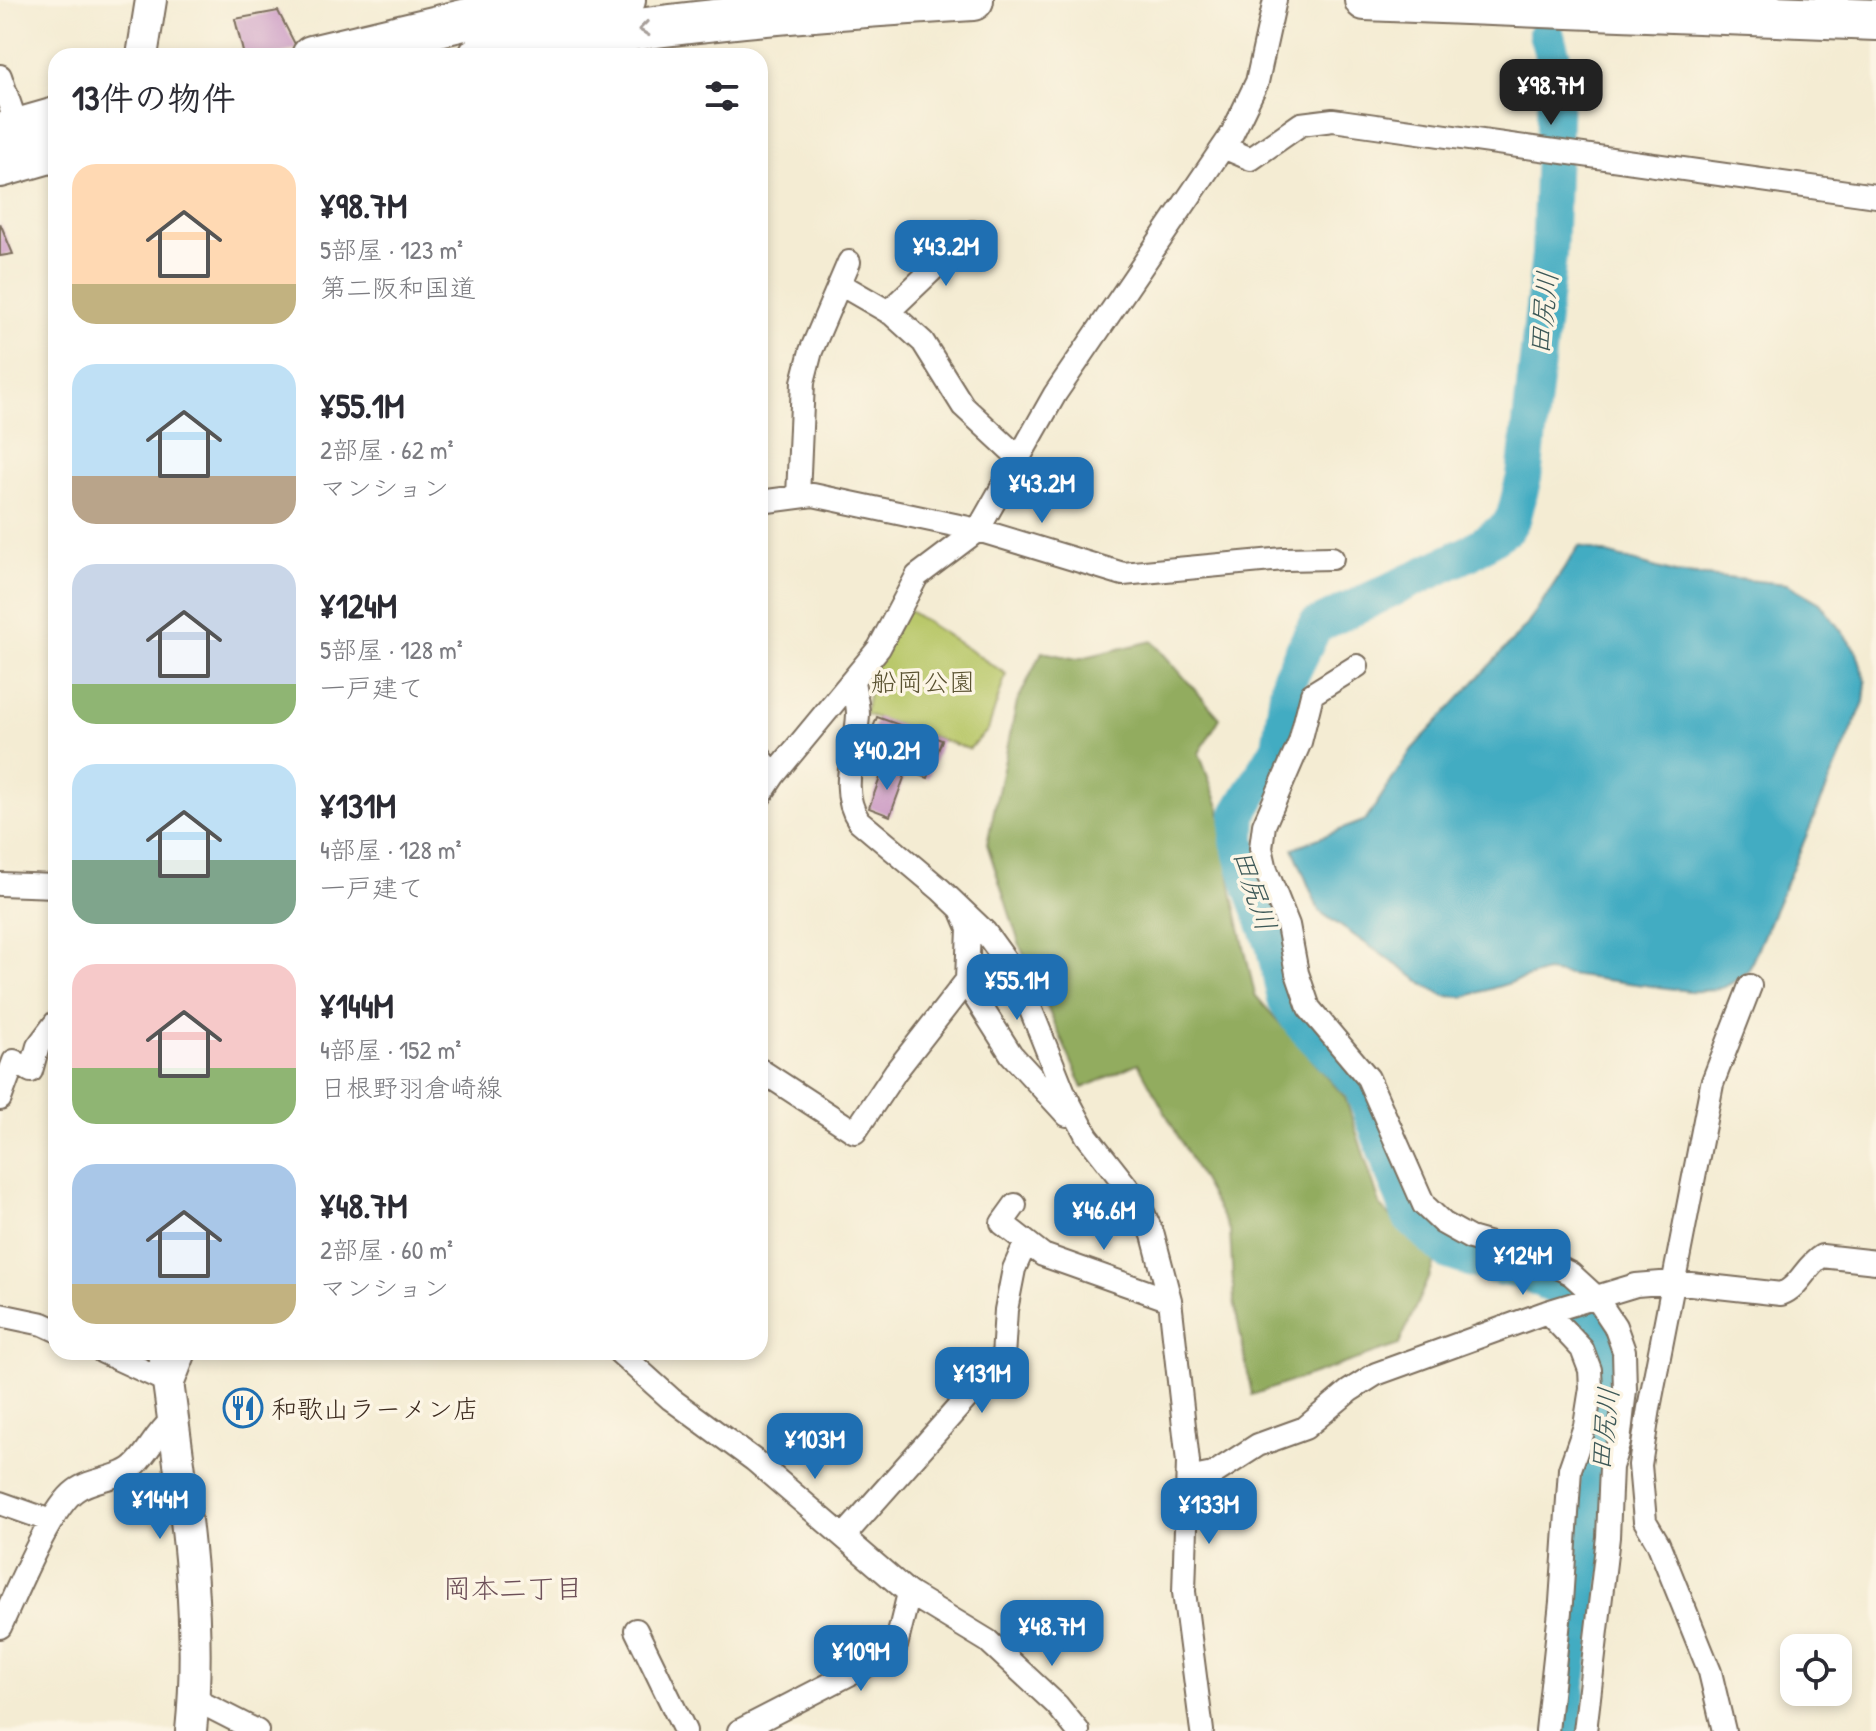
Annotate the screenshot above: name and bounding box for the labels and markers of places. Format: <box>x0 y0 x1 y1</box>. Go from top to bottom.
pin: ¥98.7M <box>1486 59 1616 127</box>
pin: ¥43.2M <box>881 220 1011 288</box>
pin: ¥43.2M <box>977 457 1107 525</box>
pin: ¥40.2M <box>822 724 952 792</box>
pin: ¥55.1M <box>952 954 1082 1022</box>
pin: ¥46.6M <box>1039 1184 1169 1252</box>
pin: ¥124M <box>1467 1229 1579 1297</box>
pin: ¥131M <box>926 1347 1038 1415</box>
restaurant icon: 和歌山ラーメン店 <box>222 1387 264 1429</box>
place label: 和歌山ラーメン店 <box>271 1391 479 1426</box>
pin: ¥103M <box>759 1413 871 1481</box>
pin: ¥144M <box>104 1473 216 1541</box>
pin: ¥133M <box>1153 1478 1265 1546</box>
pin: ¥48.7M <box>987 1600 1117 1668</box>
pin: ¥109M <box>805 1625 917 1693</box>

